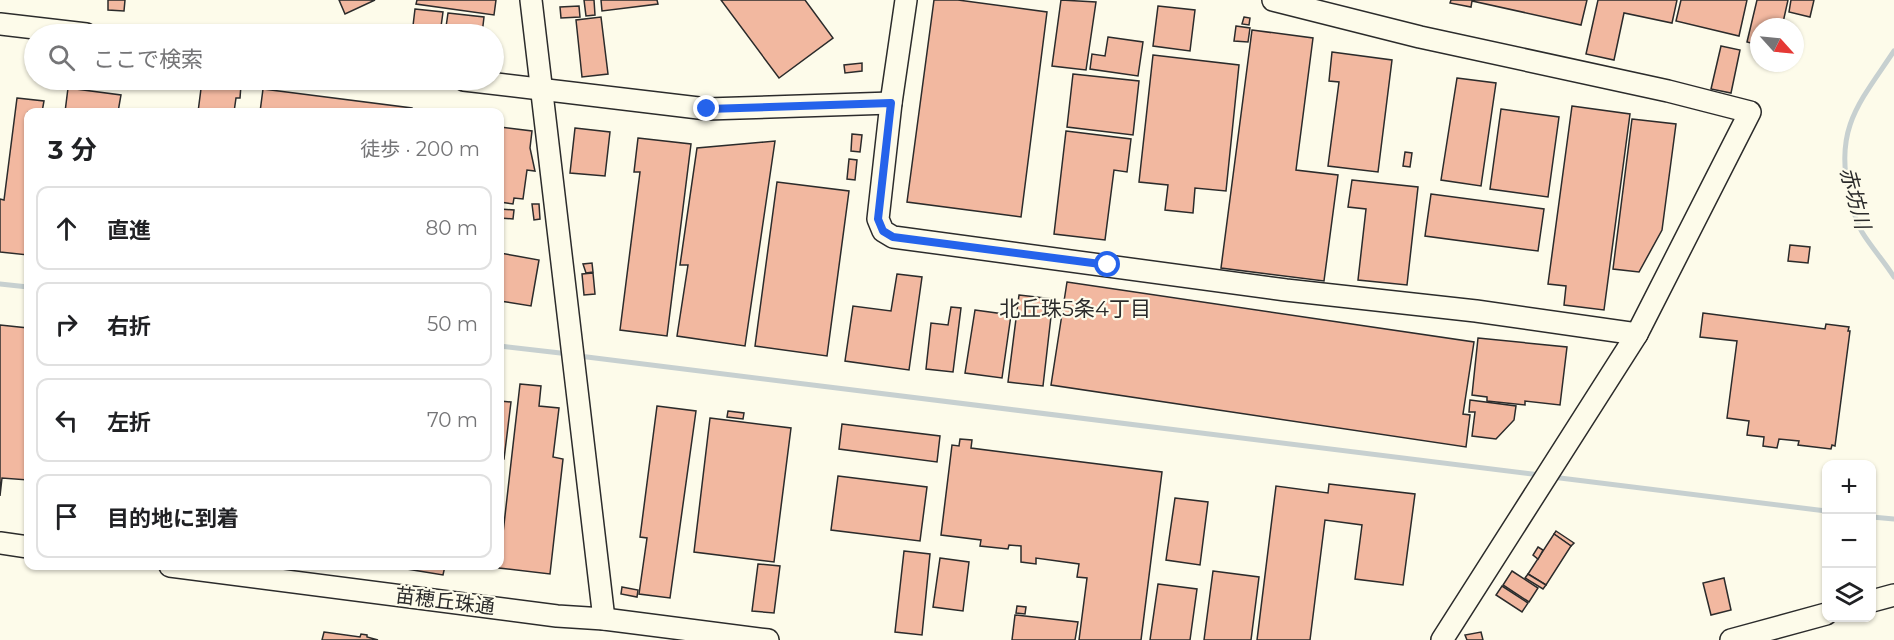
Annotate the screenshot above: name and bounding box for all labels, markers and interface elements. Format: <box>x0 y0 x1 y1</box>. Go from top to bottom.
north arrow <box>1750 18 1804 72</box>
search box <box>24 24 504 90</box>
icon: search <box>45 41 78 74</box>
text: ここで検索 <box>93 46 203 73</box>
route end <box>693 95 719 121</box>
text: 3 分 <box>48 134 97 166</box>
text: 徒歩 · 200 m <box>360 137 480 161</box>
water label: 赤坊川 <box>1835 164 1876 233</box>
icon: ahead <box>50 212 83 245</box>
text: 80 m <box>426 216 478 240</box>
text: 直進 <box>107 217 151 244</box>
route start <box>1094 251 1120 277</box>
district label: 北丘珠5条4丁目 <box>999 296 1151 321</box>
icon: right <box>50 308 83 341</box>
text: 50 m <box>427 312 478 336</box>
text: 右折 <box>107 313 151 340</box>
icon: left <box>50 404 83 437</box>
text: 70 m <box>427 408 478 432</box>
text: 左折 <box>107 409 151 436</box>
map controls <box>1822 460 1876 622</box>
button: + <box>1822 460 1876 514</box>
icon: arrive <box>50 500 83 533</box>
text: 目的地に到着 <box>107 505 239 532</box>
button: − <box>1822 514 1876 568</box>
button: layers <box>1822 568 1876 622</box>
street label: 苗穂丘珠通 <box>394 583 496 619</box>

